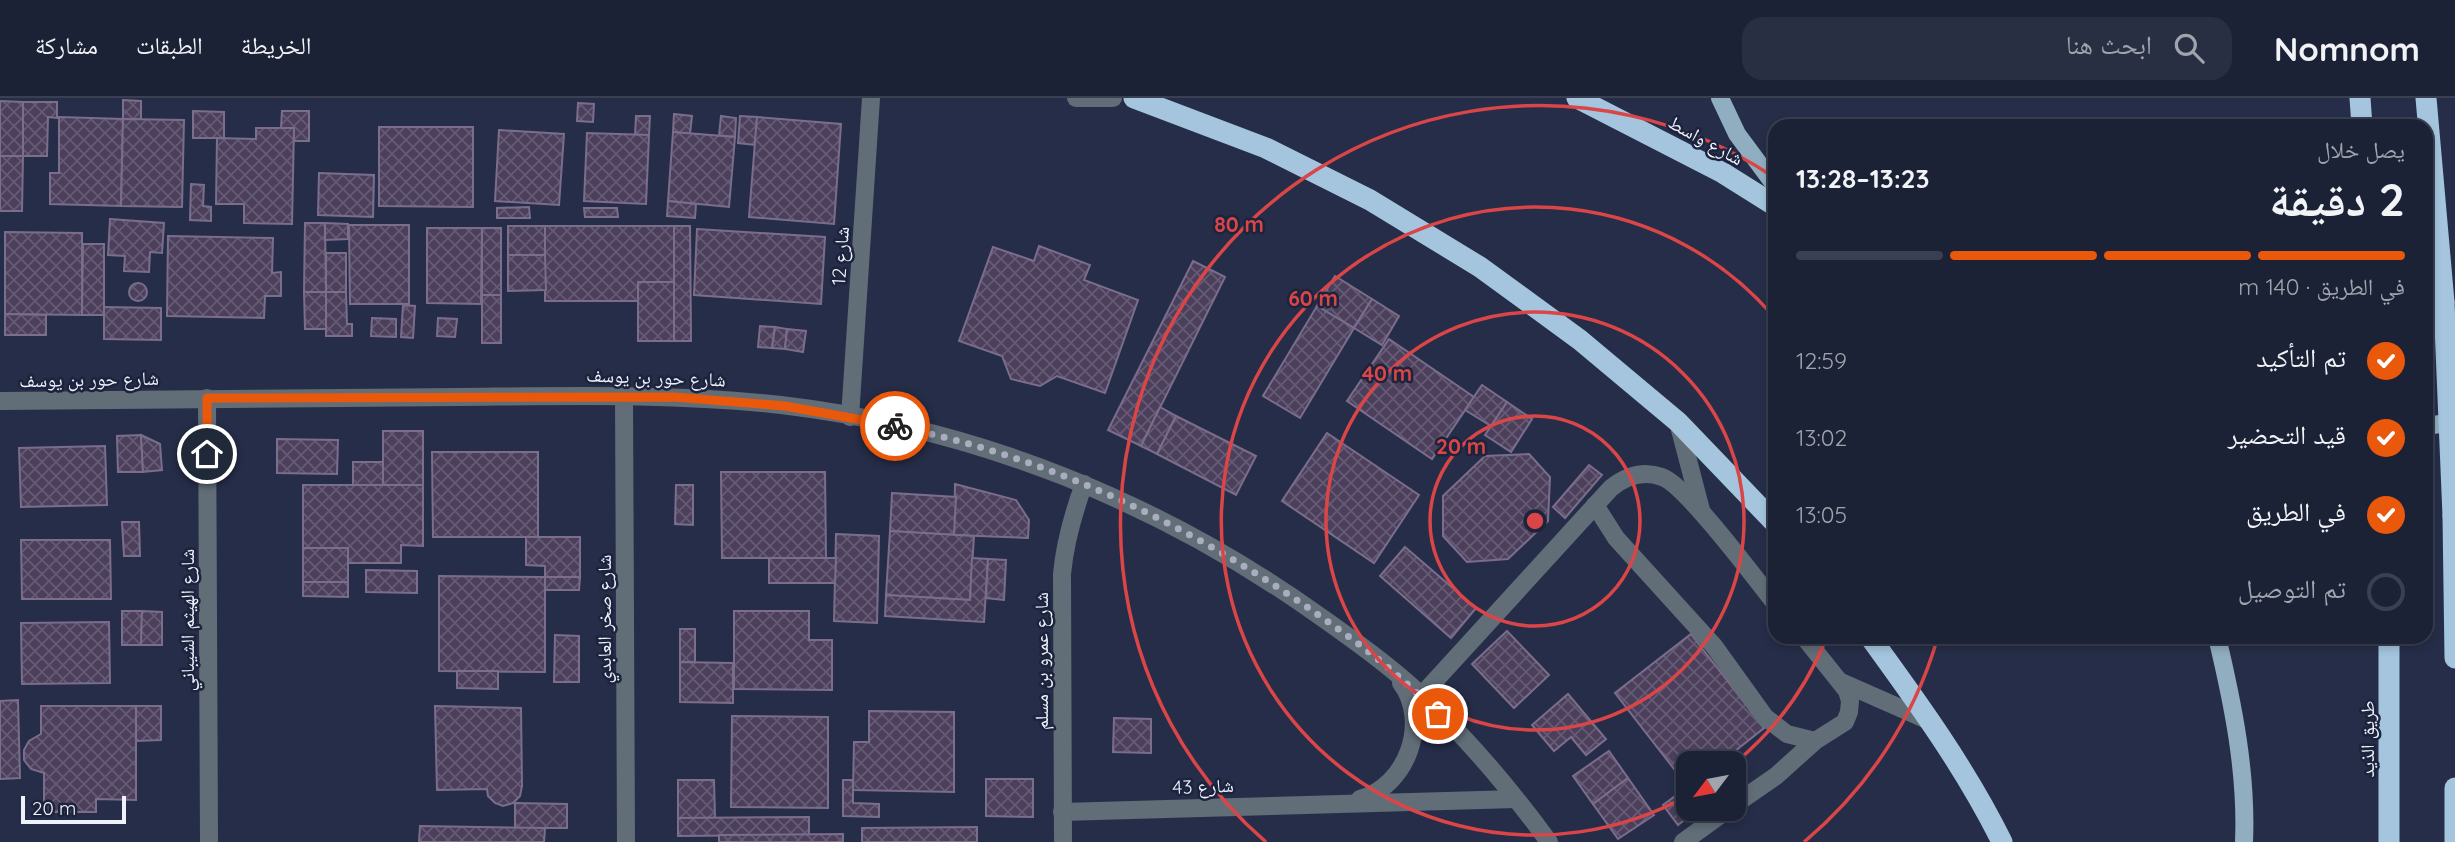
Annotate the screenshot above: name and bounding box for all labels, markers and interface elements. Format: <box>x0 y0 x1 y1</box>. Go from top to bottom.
search box <box>1742 17 2232 80</box>
text: ابحث هنا <box>2066 28 2152 61</box>
text: Nomnom <box>2274 28 2420 69</box>
icon: search <box>2170 29 2208 67</box>
text: مشاركة <box>35 30 98 60</box>
text: الطبقات <box>136 30 203 60</box>
text: الخريطة <box>241 30 311 60</box>
street label: شارع واسط <box>1664 110 1748 170</box>
text: يصل خلال <box>2317 135 2405 164</box>
text: 13:23–13:28 <box>1796 162 1930 195</box>
text: 2 دقيقة <box>2269 170 2405 228</box>
text: 80 m <box>1214 211 1264 237</box>
street label: شارع 12 <box>826 226 854 286</box>
text: في الطريق · 140 m <box>2238 272 2405 301</box>
text: 60 m <box>1288 285 1338 311</box>
text: تم التأكيد <box>2256 341 2346 374</box>
icon: check <box>2367 342 2405 380</box>
text: 12:59 <box>1796 346 1847 375</box>
text: 40 m <box>1362 360 1412 386</box>
street label: شارع حور بن يوسف <box>586 363 726 391</box>
street label: شارع حور بن يوسف <box>19 366 159 392</box>
courier <box>860 391 930 461</box>
icon: bike <box>876 407 914 445</box>
text: قيد التحضير <box>2228 418 2346 451</box>
icon: check <box>2367 419 2405 457</box>
text: 13:02 <box>1796 423 1847 452</box>
pin <box>177 424 237 484</box>
text: 20 m <box>1436 433 1486 459</box>
icon: home <box>188 435 226 473</box>
text: في الطريق <box>2246 495 2346 528</box>
icon: check <box>2367 496 2405 534</box>
text: 13:05 <box>1796 500 1847 529</box>
centre of rings <box>1523 509 1547 533</box>
street label: شارع الهيثم الشيباني <box>175 549 203 691</box>
street label: شارع صخر العابدي <box>592 555 620 683</box>
text: تم التوصيل <box>2238 572 2346 605</box>
street label: شارع عمرو بن مسلم <box>1029 592 1054 730</box>
pin <box>1408 684 1468 744</box>
icon: bag <box>1419 695 1457 733</box>
street label: طريق الذيد <box>2355 700 2379 778</box>
north arrow <box>1676 751 1746 821</box>
map controls <box>1676 751 1746 821</box>
street label: شارع 43 <box>1172 773 1234 799</box>
scale bar <box>21 793 126 825</box>
text: 20 m <box>32 796 76 820</box>

